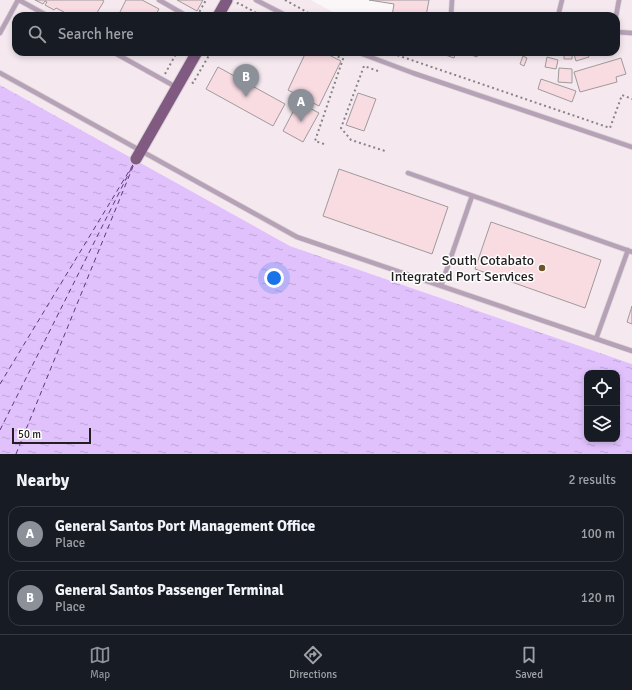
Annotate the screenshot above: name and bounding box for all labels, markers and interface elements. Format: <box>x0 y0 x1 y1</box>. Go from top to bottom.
search box <box>12 12 620 56</box>
icon: search <box>26 23 48 45</box>
text: Search here <box>58 25 134 43</box>
pin: B <box>233 64 259 97</box>
pin: A <box>288 89 314 122</box>
place label: South Cotabato Integrated Port Services <box>391 252 534 285</box>
marker: South Cotabato Integrated Port Services <box>537 263 547 273</box>
your location <box>264 268 284 288</box>
map controls <box>584 370 620 442</box>
button: locate <box>584 370 620 406</box>
button: layers <box>584 406 620 442</box>
scale bar <box>12 426 91 445</box>
text: 50 m <box>18 428 41 441</box>
text: Nearby <box>16 470 69 491</box>
text: 2 results <box>568 472 616 488</box>
text: General Santos Port Management Office <box>55 517 315 535</box>
text: A <box>26 526 34 542</box>
text: 100 m <box>581 526 615 542</box>
text: Place <box>55 535 85 551</box>
text: General Santos Passenger Terminal <box>55 581 284 599</box>
text: B <box>26 590 34 606</box>
text: 120 m <box>581 590 615 606</box>
text: Place <box>55 599 85 615</box>
tab: Map <box>89 644 111 681</box>
tab: Directions <box>289 644 337 681</box>
tab: Saved <box>515 644 543 681</box>

